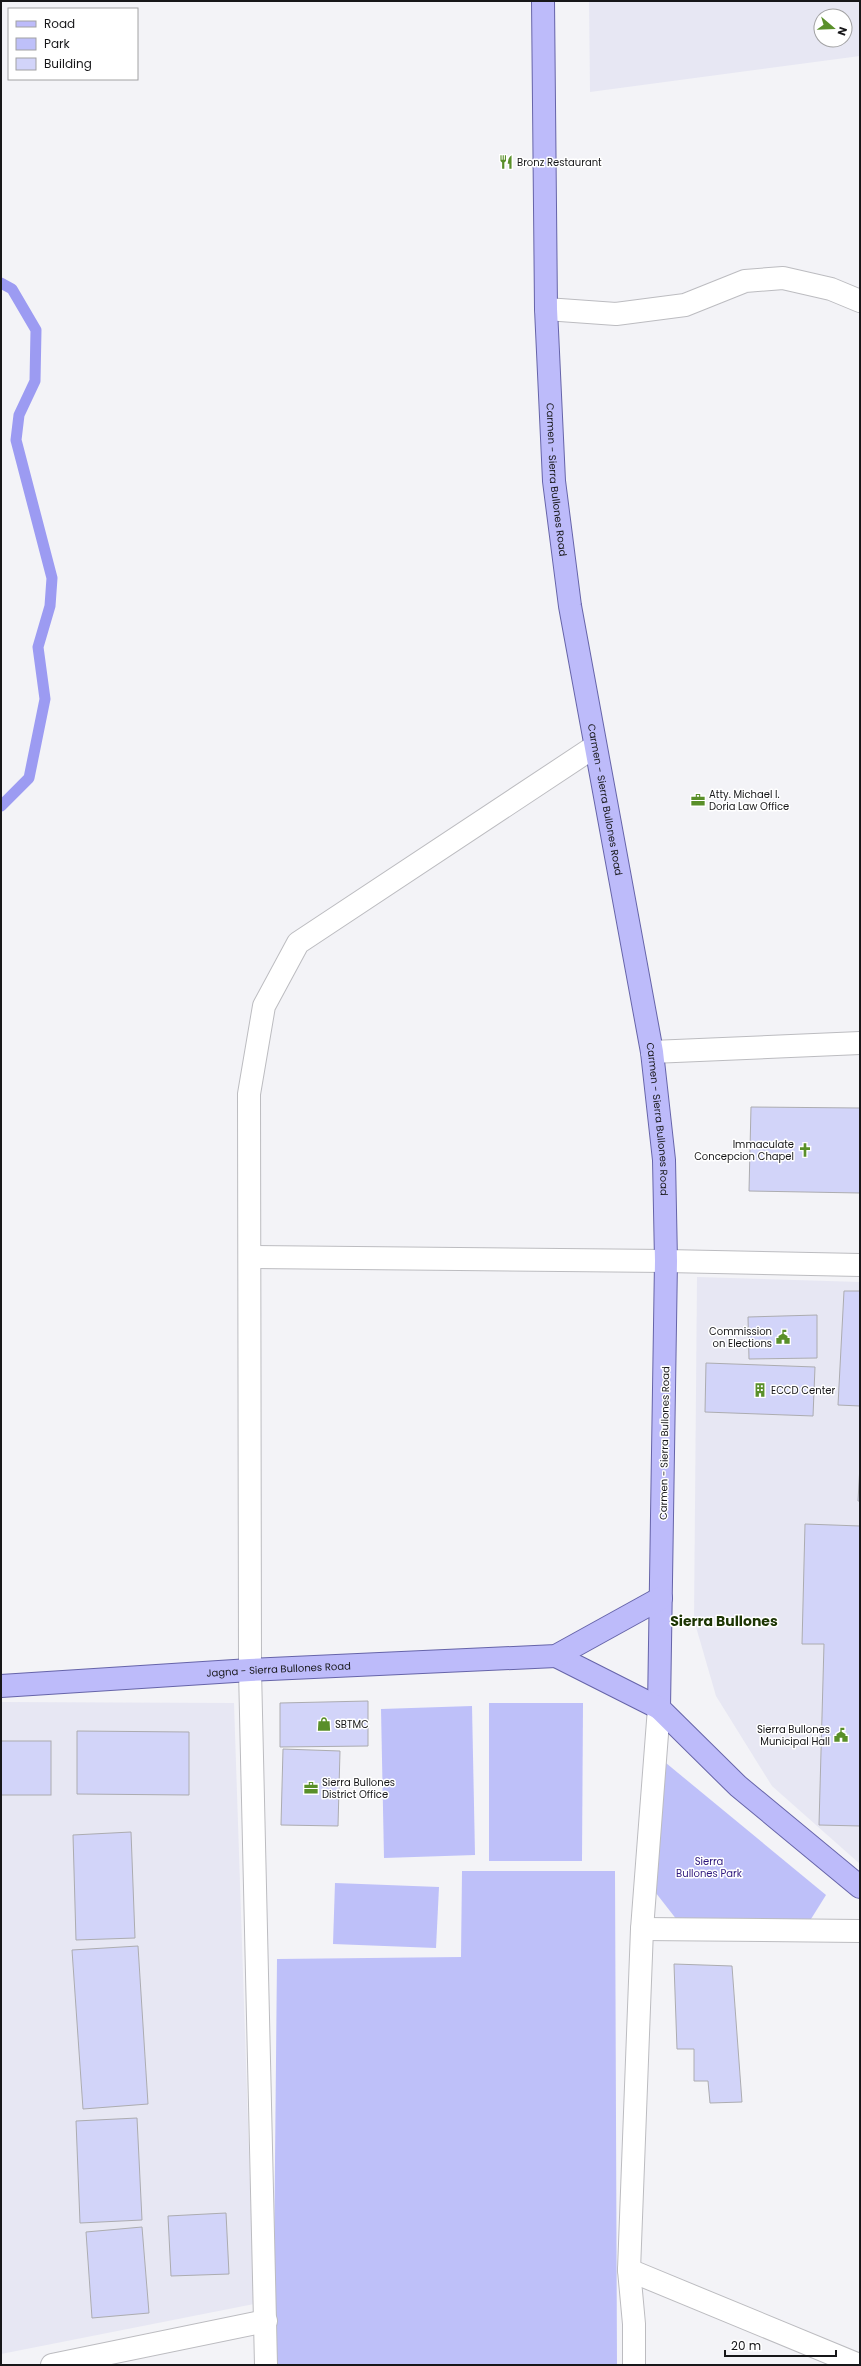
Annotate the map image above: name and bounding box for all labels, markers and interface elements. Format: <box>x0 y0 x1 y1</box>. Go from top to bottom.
legend <box>8 8 138 80</box>
north arrow <box>813 8 853 48</box>
text: Road <box>44 15 75 32</box>
text: N <box>834 25 851 38</box>
text: Park <box>44 35 71 52</box>
text: Building <box>44 55 92 72</box>
restaurant icon: Bronz Restaurant <box>498 154 514 170</box>
place label: Bronz Restaurant <box>517 155 602 170</box>
street label: Carmen - Sierra Bullones Road <box>542 403 571 557</box>
street label: Carmen - Sierra Bullones Road <box>584 723 626 877</box>
place label: Atty. Michael I. Doria Law Office <box>709 787 789 814</box>
office icon: Atty. Michael I. Doria Law Office <box>690 792 706 808</box>
street label: Carmen - Sierra Bullones Road <box>642 1041 672 1196</box>
place label: Immaculate Concepcion Chapel <box>694 1137 794 1164</box>
church icon: Immaculate Concepcion Chapel <box>797 1142 813 1158</box>
place label: Commission on Elections <box>709 1324 772 1351</box>
public building icon: Commission on Elections <box>775 1329 791 1345</box>
street label: Carmen - Sierra Bullones Road <box>656 1366 673 1520</box>
building icon: ECCD Center <box>752 1382 768 1398</box>
place label: ECCD Center <box>771 1383 835 1398</box>
district label: Sierra Bullones <box>670 1611 778 1631</box>
street label: Jagna - Sierra Bullones Road <box>206 1658 351 1681</box>
shop icon: SBTMC <box>316 1716 332 1732</box>
place label: SBTMC <box>335 1717 369 1732</box>
place label: Sierra Bullones Municipal Hall <box>757 1722 830 1749</box>
public building icon: Sierra Bullones Municipal Hall <box>833 1727 849 1743</box>
place label: Sierra Bullones District Office <box>322 1775 395 1802</box>
office icon: Sierra Bullones District Office <box>303 1780 319 1796</box>
park label: Sierra Bullones Park <box>676 1854 743 1881</box>
scale bar <box>725 2332 836 2358</box>
text: 20 m <box>731 2337 761 2354</box>

